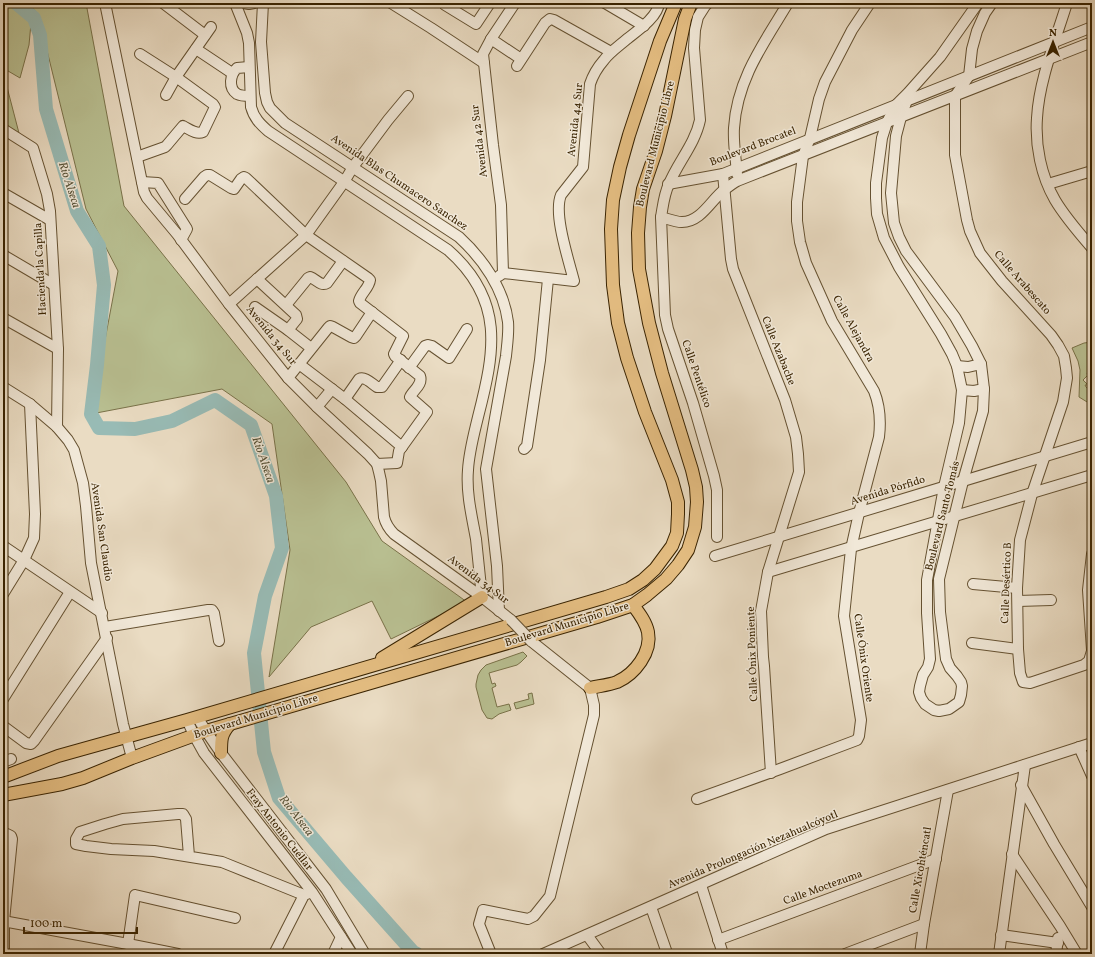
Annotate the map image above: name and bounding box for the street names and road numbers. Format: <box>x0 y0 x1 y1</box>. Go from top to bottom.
street label: Boulevard Municipio Libre <box>633 80 679 208</box>
street label: Avenida 44 Sur <box>565 82 587 158</box>
street label: Avenida 42 Sur <box>468 103 492 178</box>
street label: Boulevard Brocatel <box>708 124 798 170</box>
street label: Avenida Blas Chumacero Sanchez <box>328 131 471 235</box>
street label: Hacienda la Capilla <box>31 222 51 316</box>
street label: Calle Arabescato <box>990 248 1054 318</box>
street label: Calle Alejandra <box>828 293 878 366</box>
street label: Avenida 34 Sur <box>242 303 300 369</box>
street label: Calle Azabache <box>757 314 799 388</box>
street label: Calle Pentélico <box>677 338 715 410</box>
street label: Boulevard Santo Tomás <box>922 459 964 572</box>
street label: Avenida Pórfido <box>849 472 927 509</box>
street label: Avenida San Claudio <box>87 482 115 583</box>
street label: Calle Desértico B <box>998 542 1016 624</box>
street label: Avenida 34 Sur <box>444 552 512 608</box>
street label: Boulevard Municipio Libre <box>503 599 631 651</box>
street label: Calle Ónix Poniente <box>744 606 762 702</box>
street label: Calle Ónix Oriente <box>849 613 877 703</box>
street label: Boulevard Municipio Libre <box>192 691 320 743</box>
street label: Fray Antonio Cuéllar <box>242 786 316 875</box>
street label: Avenida Prolongación Nezahualcóyotl <box>666 807 840 893</box>
street label: Calle Xicohténcatl <box>906 826 936 914</box>
street label: Calle Moctezuma <box>781 867 865 909</box>

